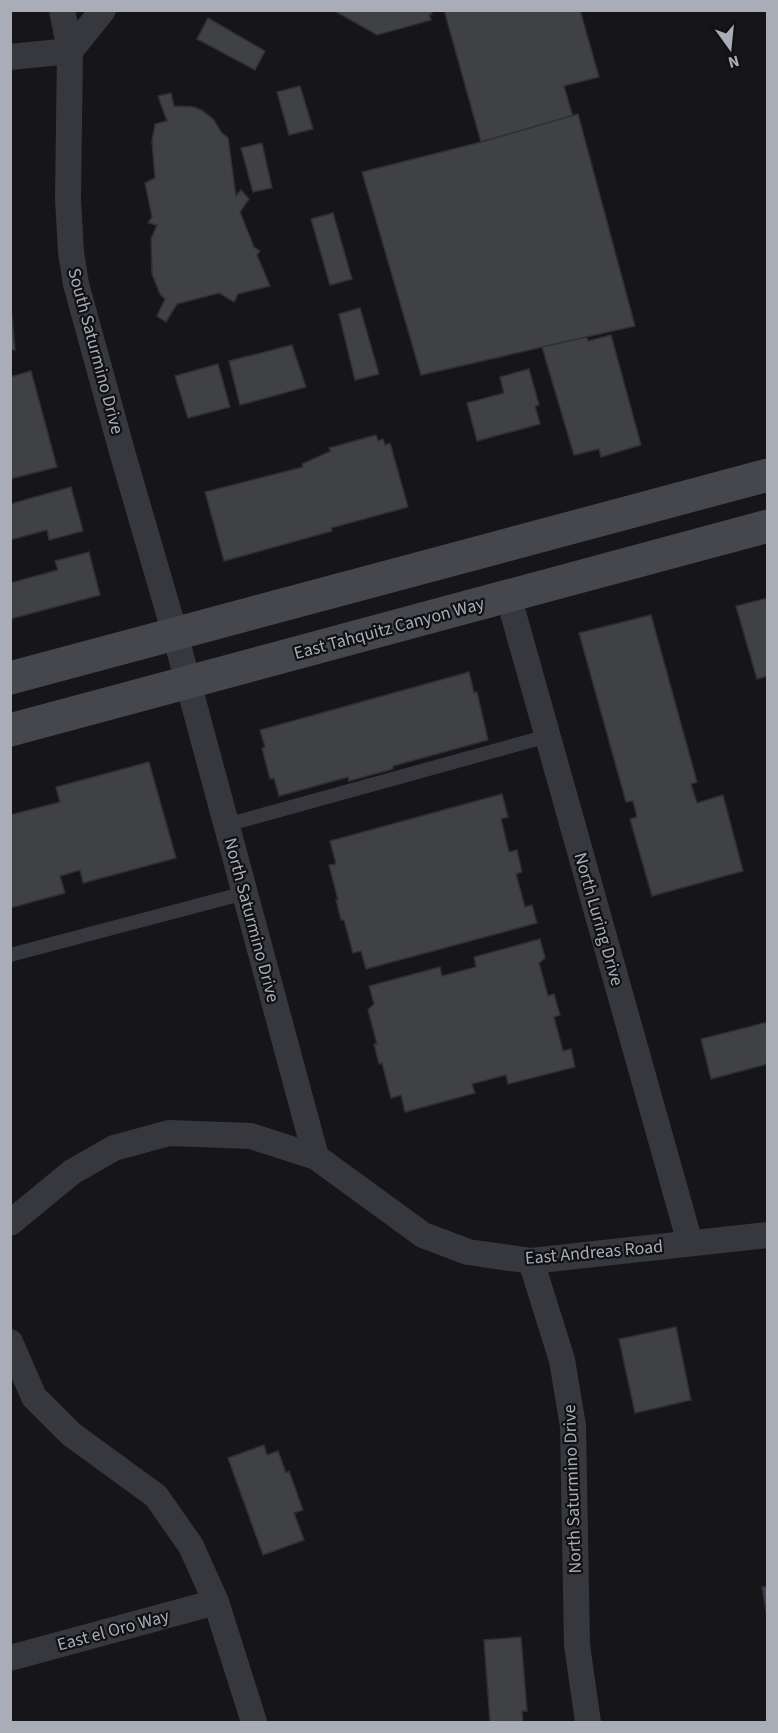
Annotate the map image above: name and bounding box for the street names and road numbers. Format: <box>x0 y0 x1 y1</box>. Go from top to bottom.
street label: South Saturmino Drive <box>61 265 130 437</box>
street label: East Tahquitz Canyon Way <box>291 591 488 666</box>
street label: North Saturmino Drive <box>218 835 286 1005</box>
street label: North Luring Drive <box>568 850 630 989</box>
street label: East Andreas Road <box>524 1234 664 1271</box>
street label: North Saturmino Drive <box>557 1404 588 1574</box>
street label: East el Oro Way <box>54 1603 173 1657</box>

